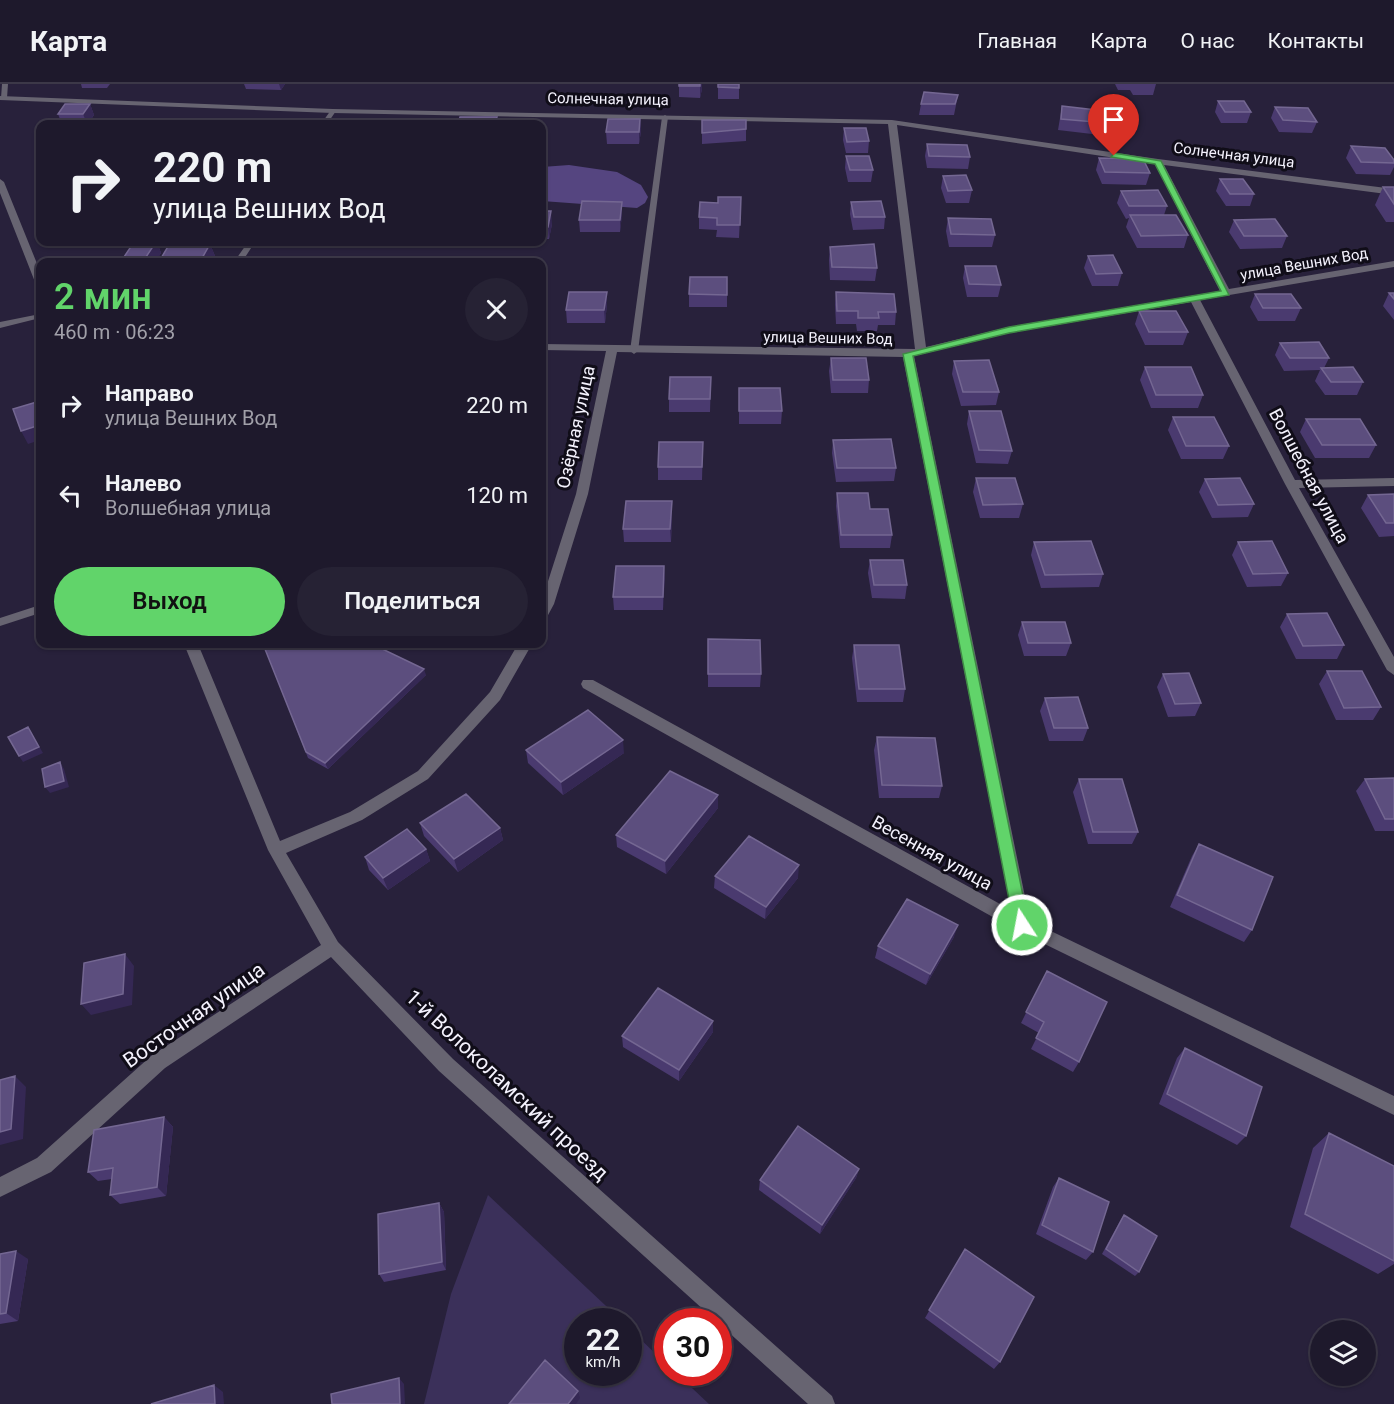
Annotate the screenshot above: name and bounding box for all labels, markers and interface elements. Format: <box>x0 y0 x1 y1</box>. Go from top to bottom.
text: Карта <box>30 25 107 58</box>
text: Главная <box>977 29 1057 53</box>
text: Карта <box>1090 29 1147 53</box>
text: О нас <box>1180 29 1235 53</box>
text: Контакты <box>1268 29 1364 53</box>
street label: Солнечная улица <box>547 89 669 109</box>
pin <box>1088 94 1139 156</box>
icon: arrive <box>1097 103 1130 136</box>
street label: Солнечная улица <box>1173 139 1295 171</box>
text: 220 m <box>153 143 272 192</box>
icon: right <box>54 144 132 222</box>
text: улица Вешних Вод <box>153 193 386 225</box>
street label: улица Вешних Вод <box>1239 244 1369 284</box>
text: 2 мин <box>54 276 152 318</box>
button: close <box>465 278 528 341</box>
text: 460 m · 06:23 <box>54 320 175 344</box>
street label: улица Вешних Вод <box>763 328 893 348</box>
street label: Озёрная улица <box>552 364 599 490</box>
text: Направо <box>105 381 194 406</box>
icon: right <box>54 389 87 422</box>
text: 220 m <box>466 393 528 418</box>
street label: Волшебная улица <box>1265 405 1354 547</box>
text: улица Вешних Вод <box>105 406 277 430</box>
text: Налево <box>105 471 182 496</box>
icon: left <box>54 479 87 512</box>
text: 120 m <box>466 483 528 508</box>
text: Волшебная улица <box>105 496 271 520</box>
button: Выход <box>54 567 285 636</box>
button: Поделиться <box>297 567 528 636</box>
street label: Весенняя улица <box>868 811 996 894</box>
position arrow <box>990 893 1054 957</box>
street label: Восточная улица <box>119 957 269 1073</box>
street label: 1-й Волоколамский проезд <box>401 985 613 1185</box>
speed limit sign: 30 <box>654 1308 732 1386</box>
map controls <box>1310 1320 1376 1386</box>
button: layers <box>1310 1320 1376 1386</box>
text: 22 <box>586 1322 620 1357</box>
text: km/h <box>585 1353 621 1371</box>

